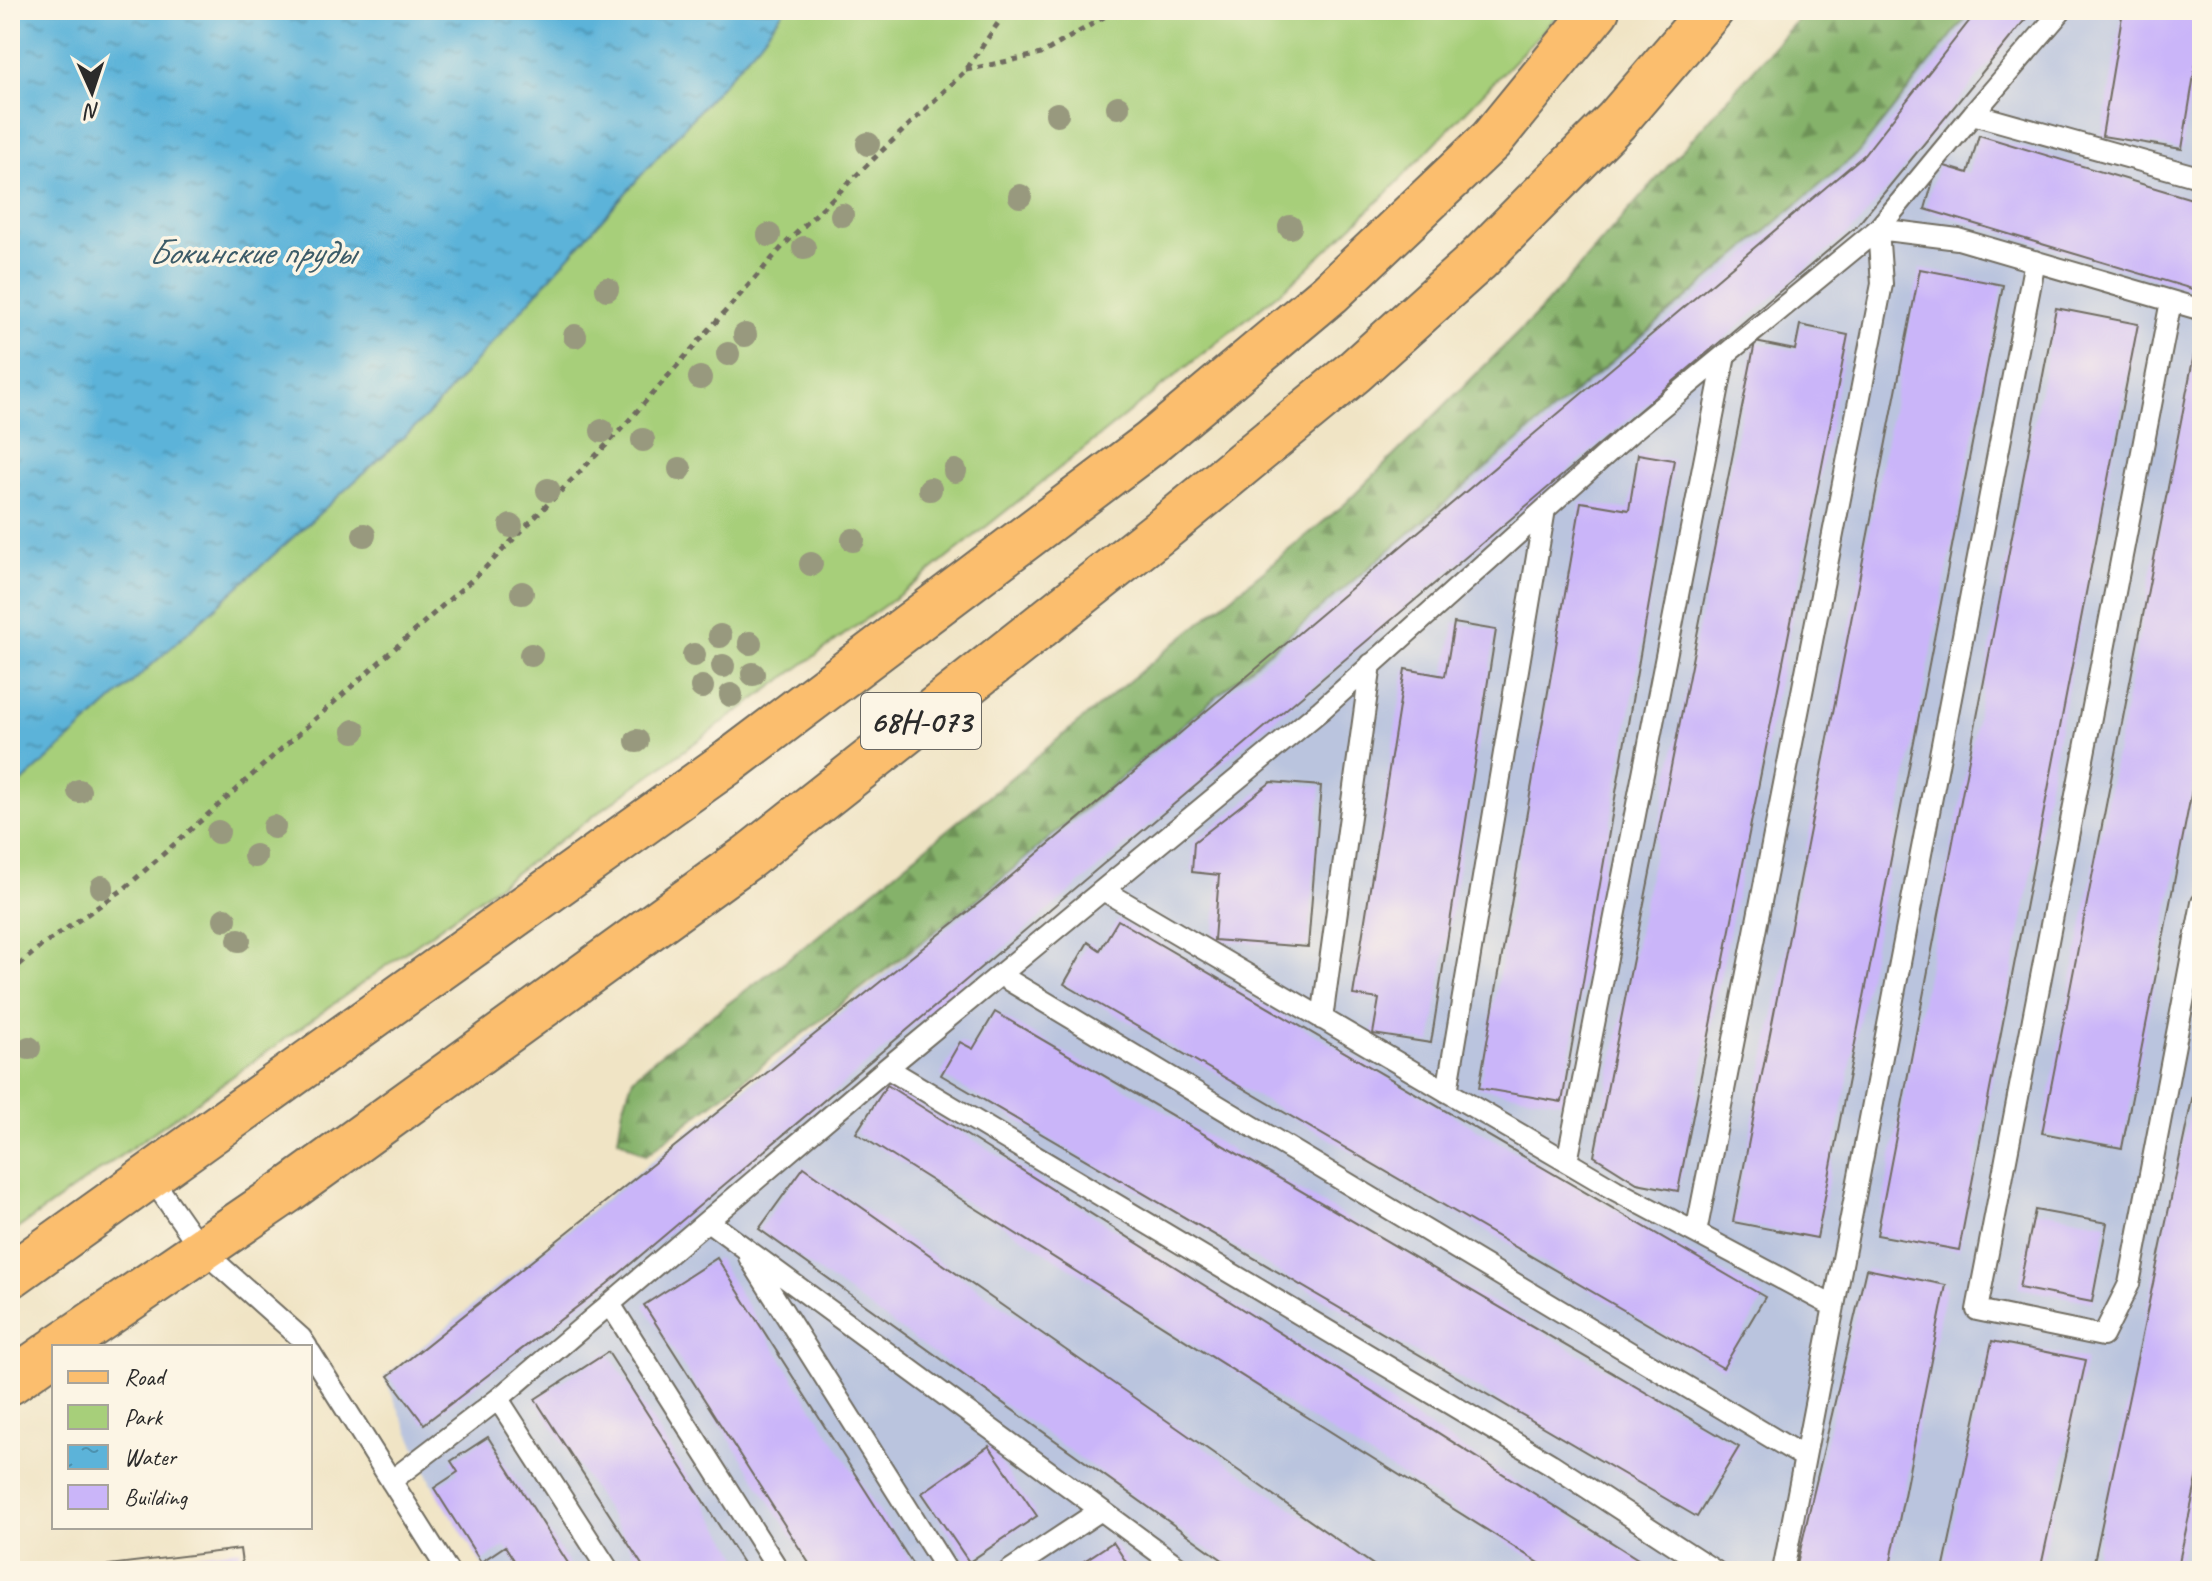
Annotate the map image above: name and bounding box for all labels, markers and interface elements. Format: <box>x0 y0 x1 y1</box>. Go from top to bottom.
north arrow <box>52 52 132 132</box>
text: N <box>82 97 101 125</box>
water label: Бокинские пруды <box>148 229 360 275</box>
road number: 68Н-073 <box>861 693 981 749</box>
legend <box>52 1345 312 1529</box>
text: Road <box>124 1362 168 1392</box>
text: Park <box>124 1402 164 1432</box>
text: Water <box>124 1442 179 1472</box>
text: Building <box>124 1482 189 1512</box>

